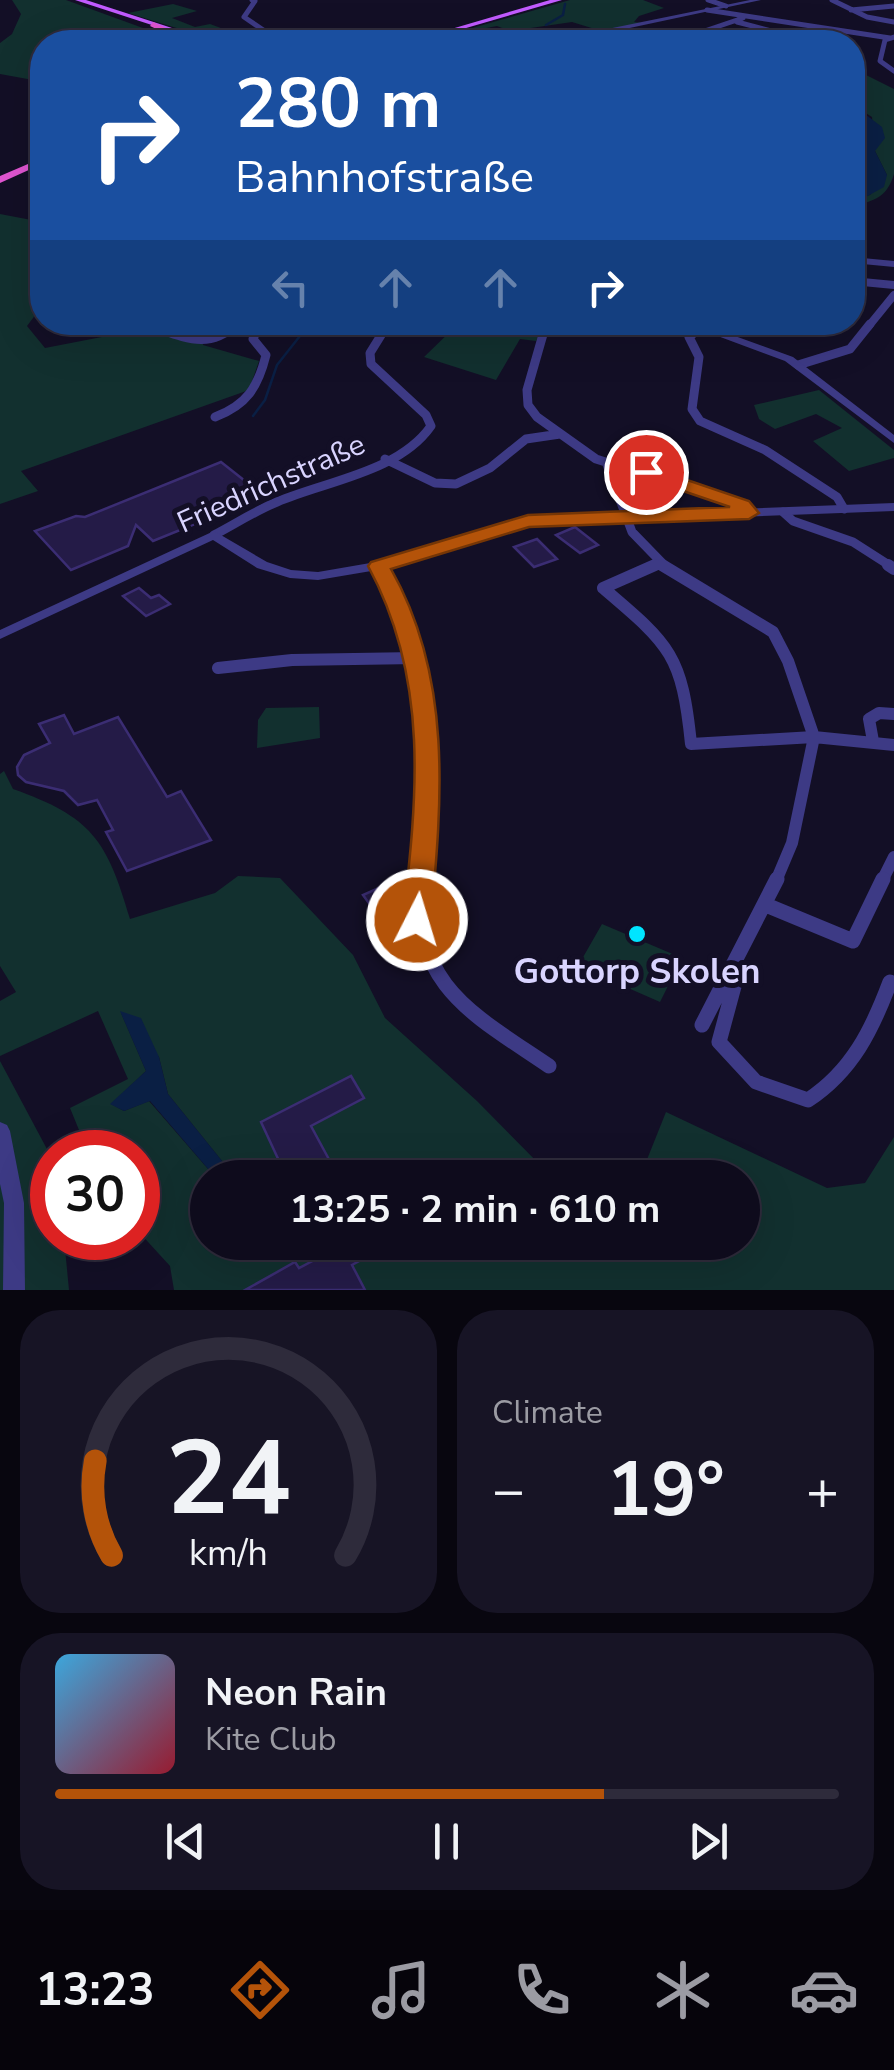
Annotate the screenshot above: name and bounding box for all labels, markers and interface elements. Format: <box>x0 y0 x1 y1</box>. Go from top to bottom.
text: 280 m <box>235 56 441 152</box>
icon: right <box>70 70 200 200</box>
text: Bahnhofstraße <box>235 147 534 208</box>
icon: left <box>263 260 318 315</box>
icon: ahead <box>368 260 423 315</box>
icon: ahead <box>473 260 528 315</box>
icon: right <box>578 260 633 315</box>
street label: Friedrichstraße <box>171 424 372 543</box>
pin <box>604 430 689 515</box>
icon: arrive <box>619 445 674 500</box>
position arrow <box>365 868 469 972</box>
marker: Gottorp Skolen <box>626 923 648 945</box>
place label: Gottorp Skolen <box>514 948 760 995</box>
speed limit sign: 30 <box>30 1130 160 1260</box>
text: 13:25 · 2 min · 610 m <box>290 1184 660 1235</box>
text: Climate <box>492 1391 603 1434</box>
text: 24 <box>166 1408 291 1550</box>
text: 19° <box>606 1439 725 1541</box>
text: − <box>492 1453 525 1528</box>
text: + <box>806 1453 839 1528</box>
text: km/h <box>189 1529 268 1578</box>
text: Neon Rain <box>205 1667 387 1718</box>
text: Kite Club <box>205 1718 336 1761</box>
icon: previous <box>158 1814 213 1869</box>
icon: pause <box>419 1814 474 1869</box>
icon: next <box>681 1814 736 1869</box>
icon: directions <box>225 1955 295 2025</box>
icon: music <box>366 1955 436 2025</box>
icon: phone <box>507 1955 577 2025</box>
icon: climate <box>648 1955 718 2025</box>
icon: car <box>789 1955 859 2025</box>
text: 13:23 <box>35 1960 155 2021</box>

